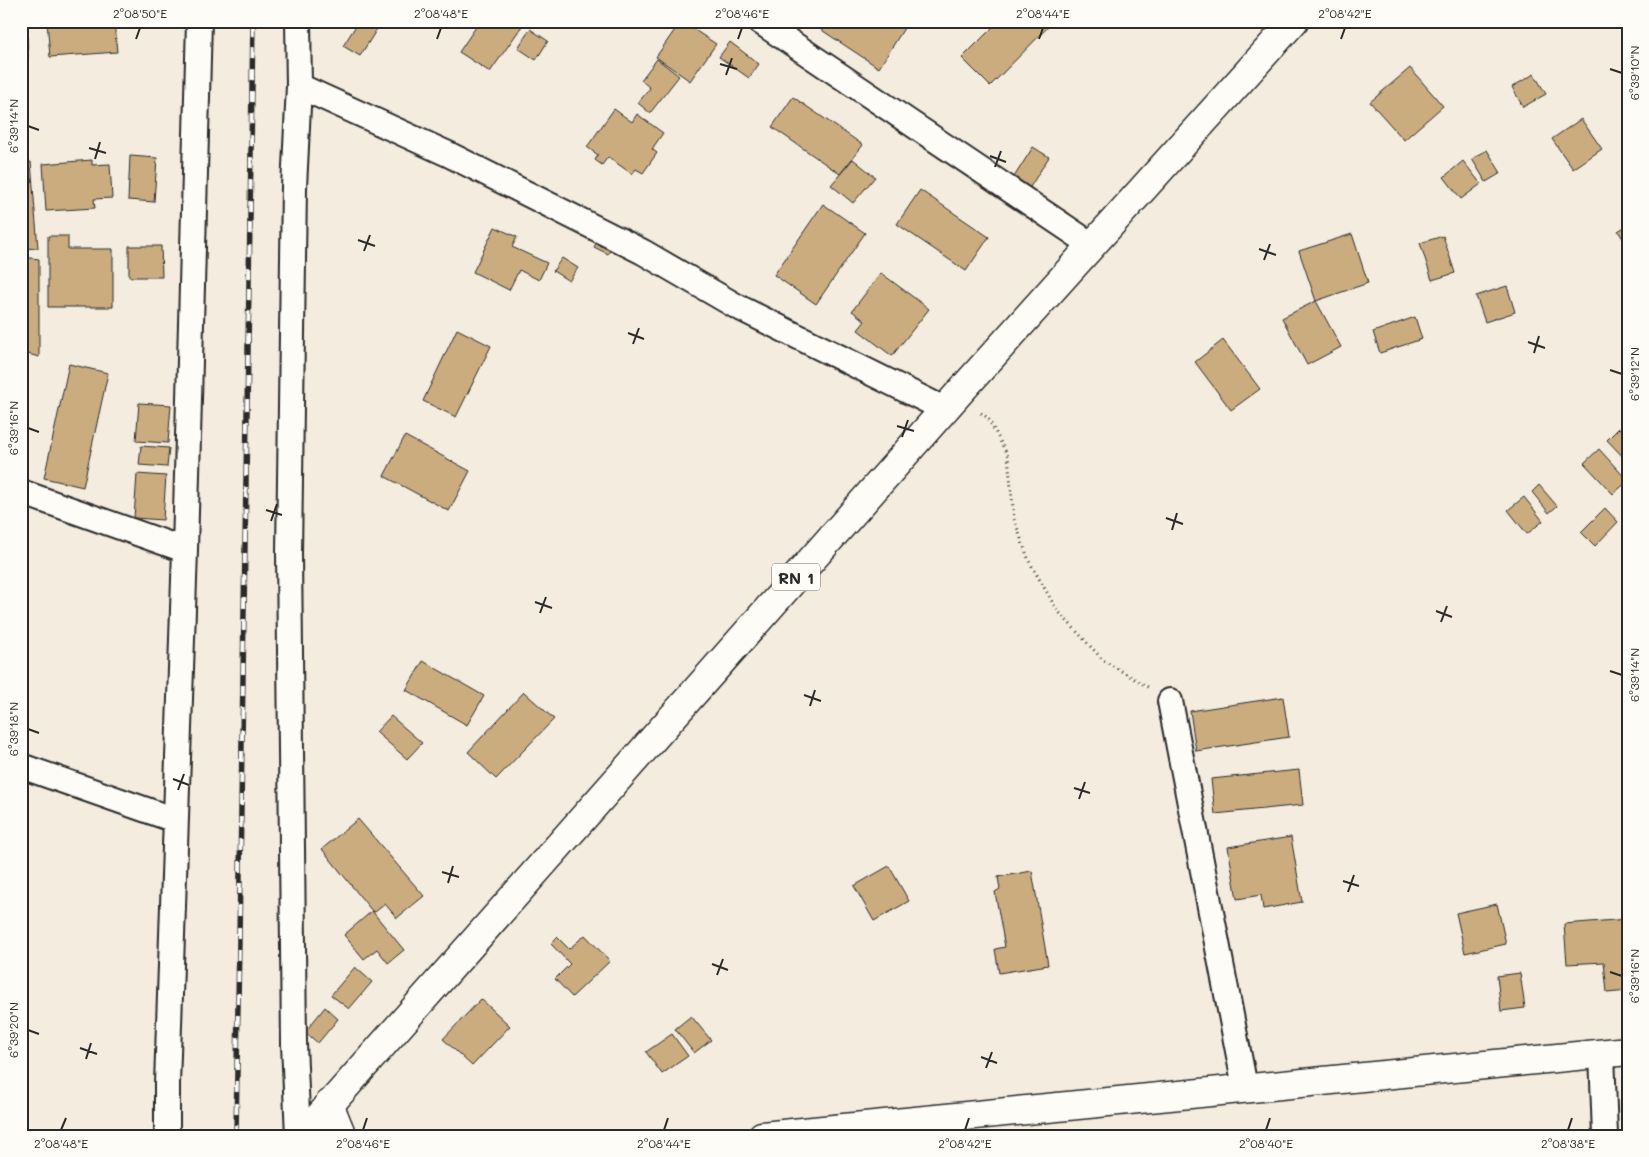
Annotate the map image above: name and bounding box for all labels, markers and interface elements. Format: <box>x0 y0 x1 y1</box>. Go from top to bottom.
text: 2°08'50"E <box>113 5 167 21</box>
text: 2°08'48"E <box>414 5 468 21</box>
text: 2°08'46"E <box>715 5 769 21</box>
text: 2°08'44"E <box>1016 5 1070 21</box>
text: 2°08'42"E <box>1318 5 1372 21</box>
text: 6°39'10"N <box>1626 46 1642 100</box>
text: 6°39'14"N <box>5 99 21 153</box>
text: 6°39'12"N <box>1626 347 1642 401</box>
text: 6°39'16"N <box>5 401 21 455</box>
road number: RN 1 <box>772 564 820 590</box>
text: 6°39'14"N <box>1626 648 1642 702</box>
text: 6°39'18"N <box>5 702 21 756</box>
text: 6°39'16"N <box>1626 949 1642 1003</box>
text: 6°39'20"N <box>5 1002 21 1058</box>
text: 2°08'48"E <box>34 1135 88 1151</box>
text: 2°08'46"E <box>336 1135 390 1151</box>
text: 2°08'44"E <box>637 1135 691 1151</box>
text: 2°08'42"E <box>938 1135 992 1151</box>
text: 2°08'40"E <box>1239 1135 1293 1151</box>
text: 2°08'38"E <box>1541 1135 1595 1151</box>

